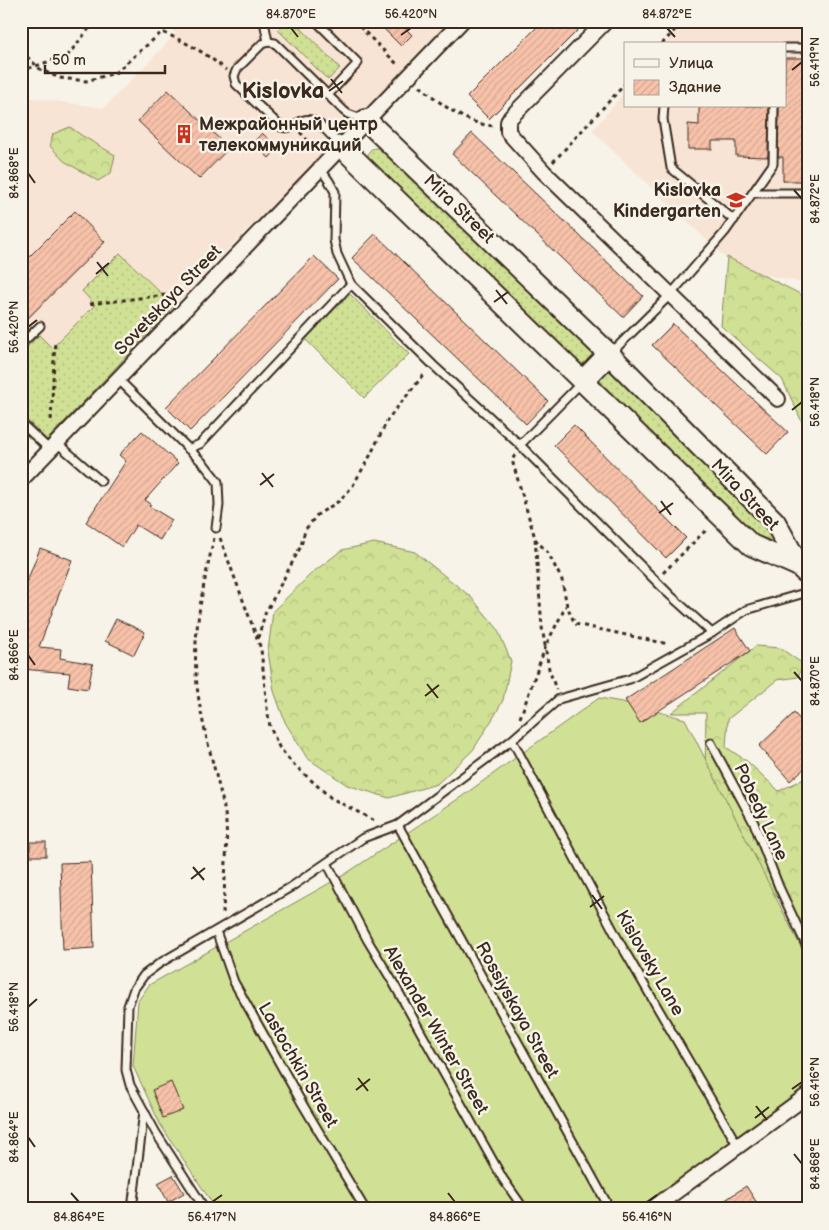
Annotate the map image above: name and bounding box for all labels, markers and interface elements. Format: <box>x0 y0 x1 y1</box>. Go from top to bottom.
text: 84.870°E <box>266 7 316 22</box>
text: 56.420°N <box>385 7 437 22</box>
text: 84.872°E <box>642 7 692 22</box>
text: 56.419°N <box>808 37 823 87</box>
scale bar <box>45 42 165 74</box>
legend <box>624 42 786 108</box>
text: 50 m <box>52 51 86 70</box>
text: Улица <box>669 54 714 73</box>
district label: Kislovka <box>242 78 324 105</box>
text: Здание <box>669 78 721 97</box>
place label: Межрайонный центр телекоммуникаций <box>199 114 378 156</box>
building icon: Межрайонный центр телекоммуникаций <box>173 123 195 145</box>
text: 84.868°E <box>7 147 22 199</box>
street label: Mira Street <box>419 170 499 248</box>
text: 84.872°E <box>808 174 823 224</box>
place label: Kislovka Kindergarten <box>613 180 721 222</box>
school or university icon: Kislovka Kindergarten <box>725 189 747 211</box>
street label: Sovetskaya Street <box>110 240 226 359</box>
text: 56.420°N <box>7 301 22 353</box>
text: 56.418°N <box>808 377 823 427</box>
street label: Mira Street <box>707 455 784 535</box>
text: 84.866°E <box>7 629 22 681</box>
text: 84.870°E <box>808 656 823 706</box>
street label: Pobedy Lane <box>729 760 793 864</box>
street label: Kislovsky Lane <box>611 907 689 1020</box>
street label: Rossiyskaya Street <box>471 938 563 1082</box>
street label: Alexander Winter Street <box>379 942 493 1118</box>
text: 56.418°N <box>7 982 22 1032</box>
street label: Lastochkin Street <box>254 999 343 1132</box>
text: 56.416°N <box>808 1057 823 1107</box>
text: 84.864°E <box>7 1111 22 1163</box>
text: 84.868°E <box>808 1138 823 1190</box>
text: 84.864°E <box>53 1210 105 1225</box>
text: 56.417°N <box>188 1210 236 1225</box>
text: 84.866°E <box>429 1210 481 1225</box>
text: 56.416°N <box>622 1210 672 1225</box>

